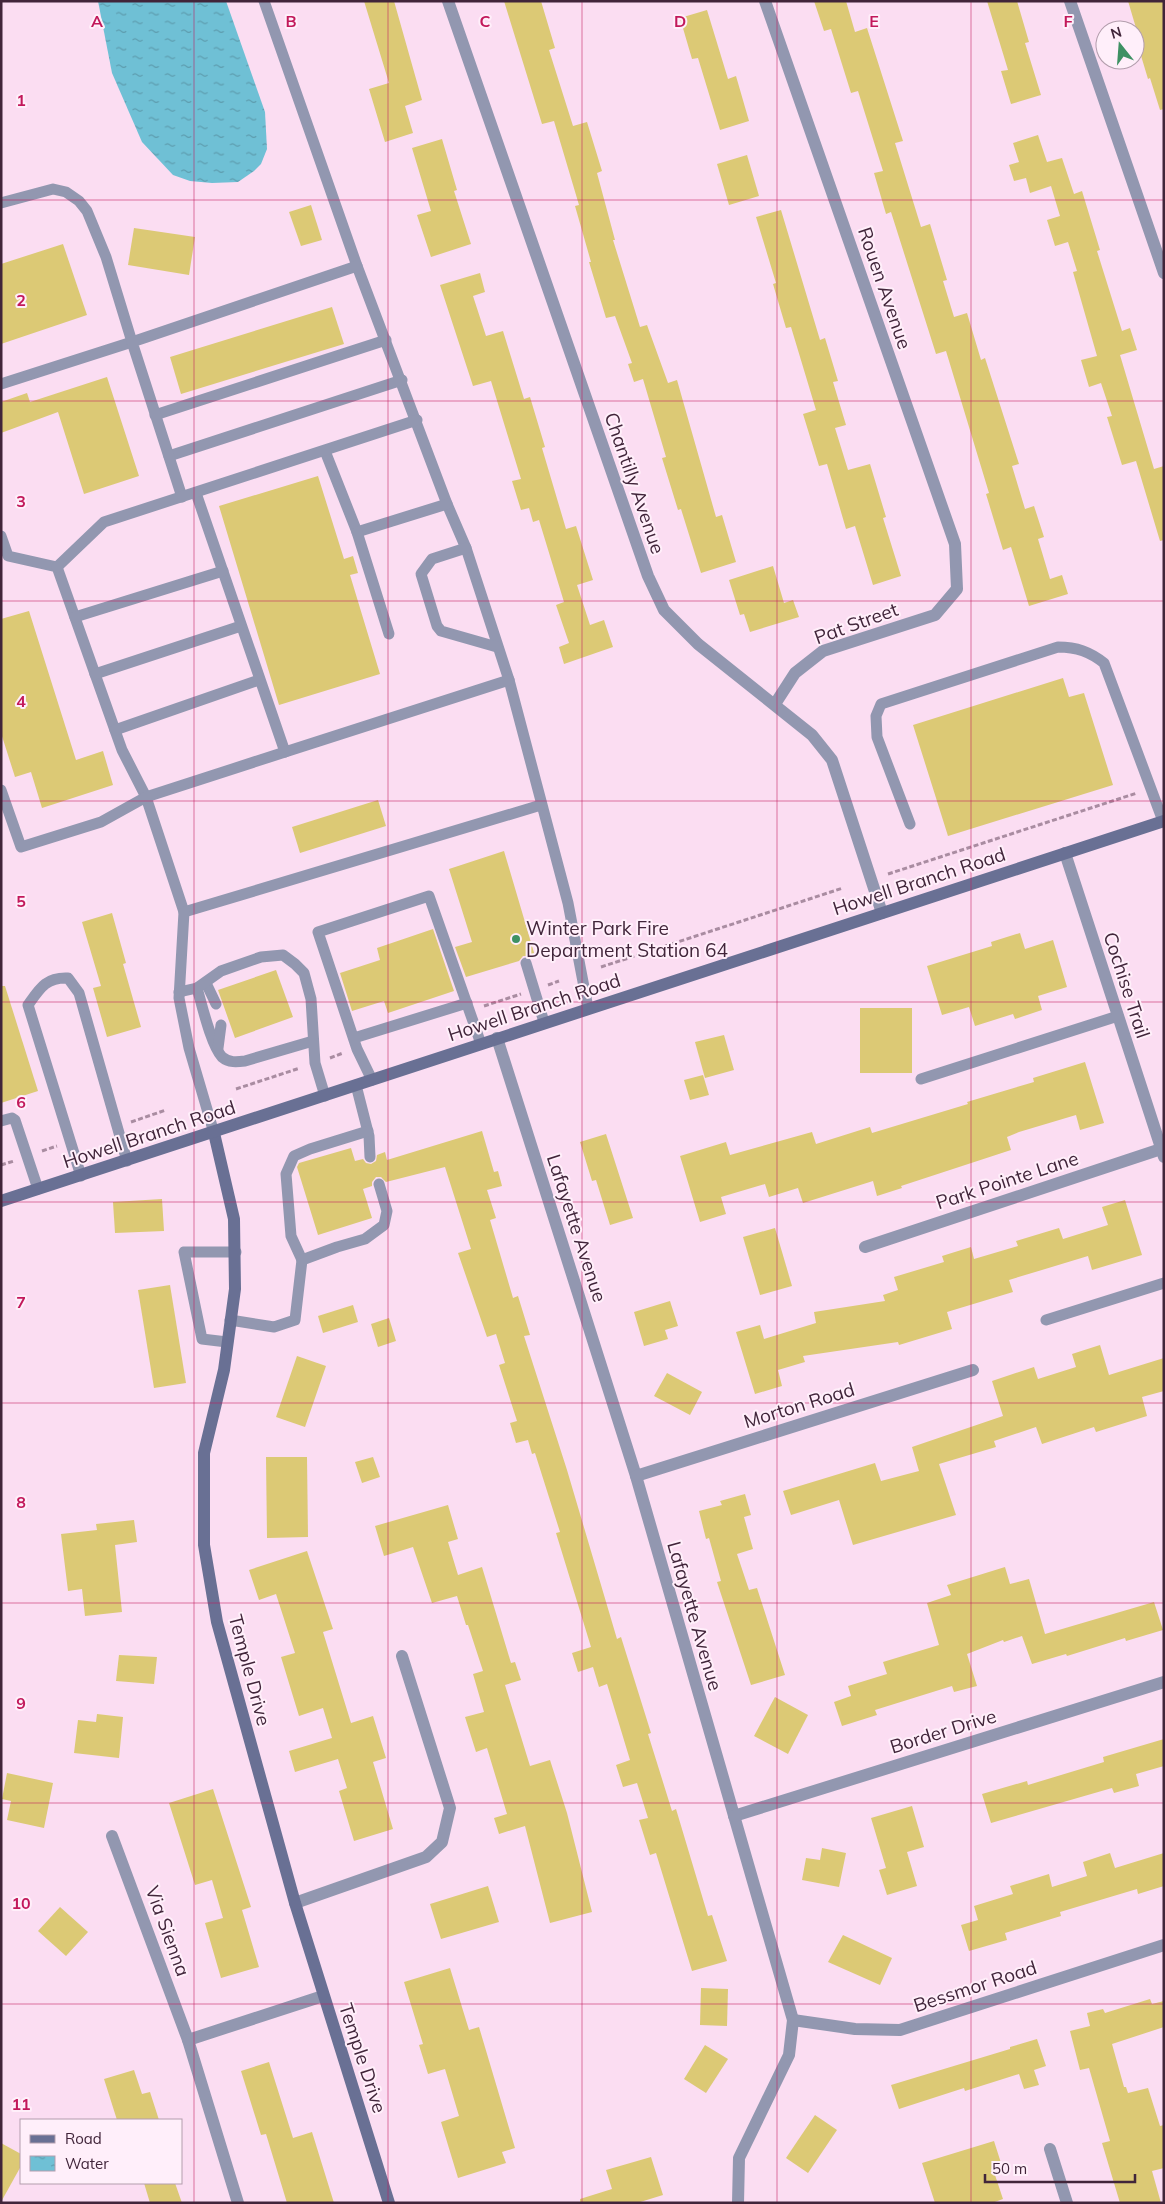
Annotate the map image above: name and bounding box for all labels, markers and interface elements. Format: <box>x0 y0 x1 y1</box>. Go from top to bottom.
text: A <box>91 11 103 31</box>
text: B <box>285 11 297 31</box>
text: C <box>480 11 491 31</box>
text: D <box>674 11 686 31</box>
text: E <box>869 11 879 31</box>
text: F <box>1063 11 1073 31</box>
north arrow <box>1095 20 1145 70</box>
text: N <box>1109 22 1124 43</box>
text: 1 <box>16 90 26 110</box>
street label: Rouen Avenue <box>853 224 917 352</box>
text: 2 <box>16 290 26 310</box>
street label: Chantilly Avenue <box>600 409 670 557</box>
text: 3 <box>16 491 26 511</box>
street label: Pat Street <box>811 597 902 649</box>
text: 4 <box>16 691 26 711</box>
street label: Howell Branch Road <box>830 842 1008 920</box>
text: 5 <box>16 891 26 911</box>
place label: Winter Park Fire Department Station 64 <box>526 916 728 962</box>
street label: Cochise Trail <box>1099 929 1155 1041</box>
marker: Winter Park Fire Department Station 64 <box>510 933 522 945</box>
street label: Howell Branch Road <box>445 968 623 1046</box>
text: 6 <box>16 1092 26 1112</box>
street label: Howell Branch Road <box>60 1095 238 1173</box>
street label: Park Pointe Lane <box>933 1146 1081 1214</box>
street label: Lafayette Avenue <box>542 1151 612 1305</box>
text: 7 <box>16 1292 26 1312</box>
street label: Morton Road <box>741 1377 857 1433</box>
text: 8 <box>16 1492 26 1512</box>
street label: Lafayette Avenue <box>662 1539 728 1693</box>
street label: Temple Drive <box>224 1612 276 1728</box>
text: 9 <box>16 1693 26 1713</box>
street label: Border Drive <box>887 1703 999 1759</box>
street label: Via Sienna <box>141 1882 195 1980</box>
text: 10 <box>11 1893 31 1913</box>
street label: Bessmor Road <box>910 1955 1040 2017</box>
street label: Temple Drive <box>334 2000 392 2116</box>
text: 11 <box>11 2094 31 2114</box>
legend <box>20 2119 182 2184</box>
text: Road <box>65 2129 102 2148</box>
scale bar <box>985 2152 1135 2184</box>
text: Water <box>65 2154 109 2173</box>
text: 50 m <box>992 2159 1027 2178</box>

